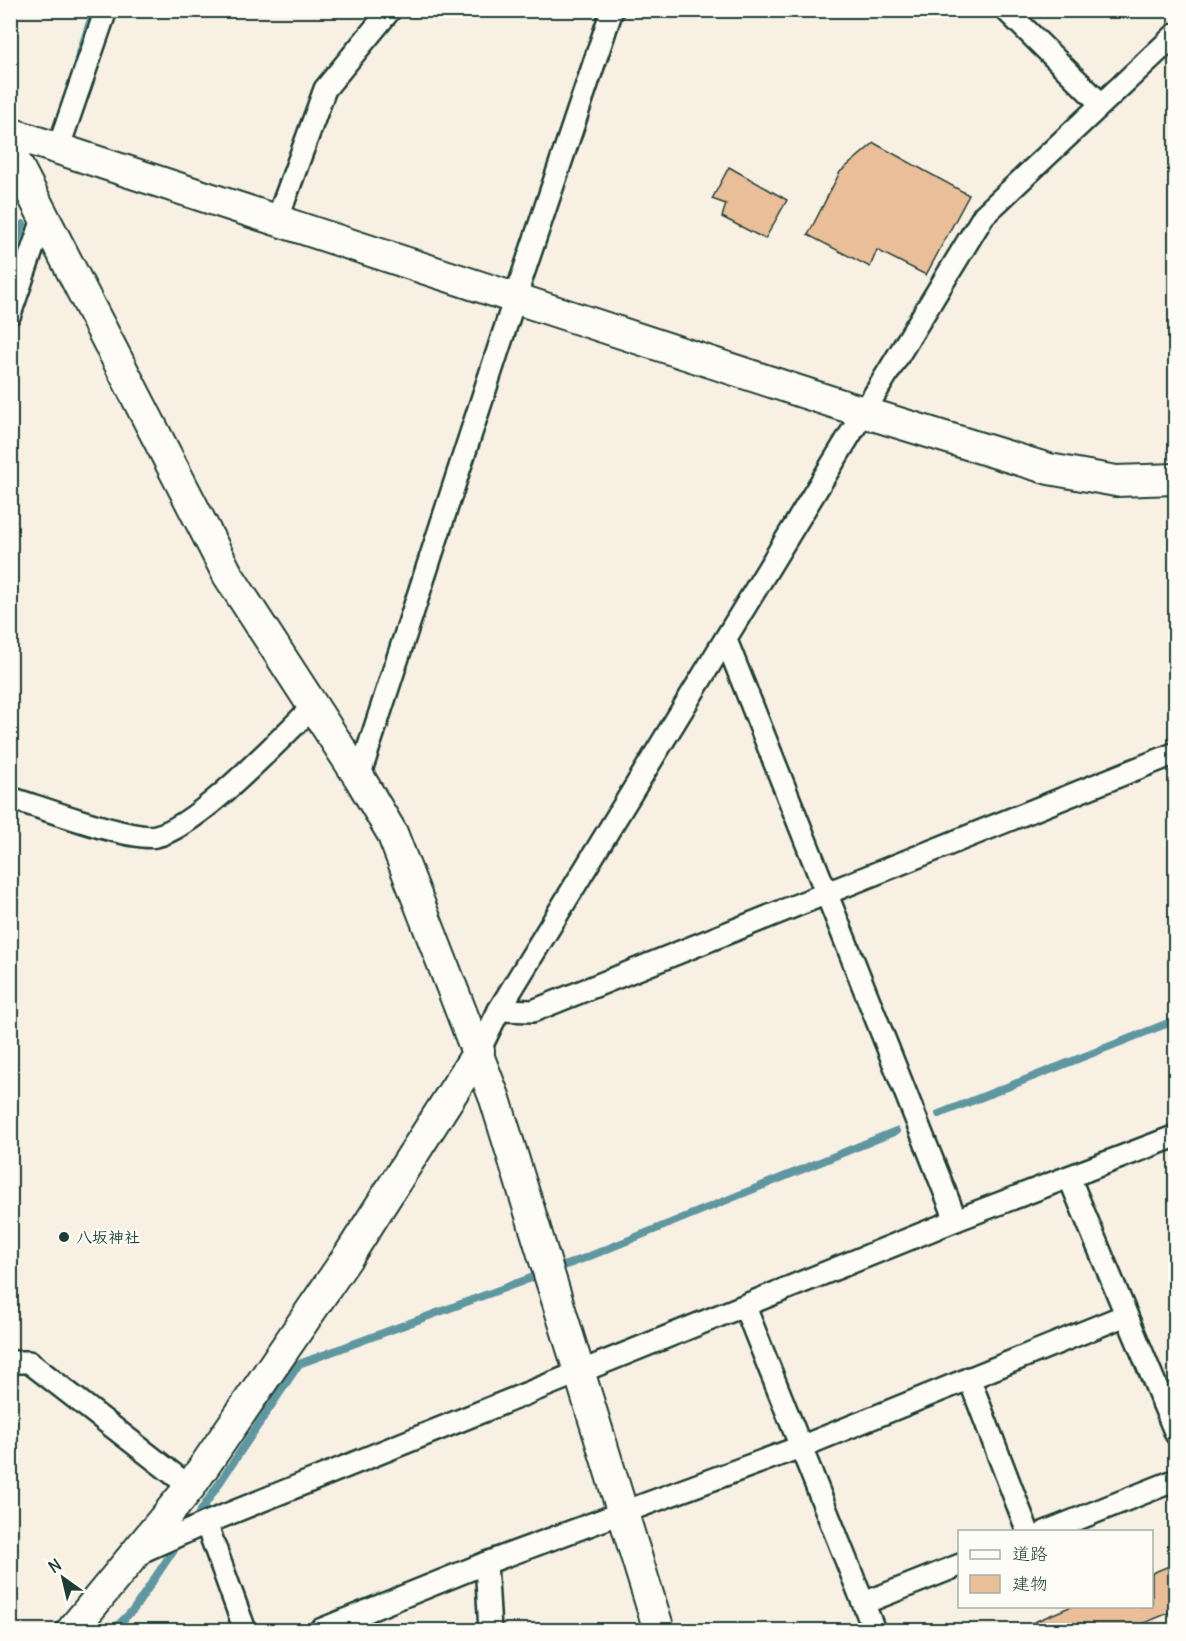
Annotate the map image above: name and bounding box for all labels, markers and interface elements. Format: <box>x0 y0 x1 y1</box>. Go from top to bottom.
place label: 八坂神社 <box>76 1227 140 1247</box>
marker: 八坂神社 <box>57 1230 71 1244</box>
legend <box>958 1530 1153 1608</box>
text: 道路 <box>1012 1542 1048 1565</box>
north arrow <box>33 1548 93 1608</box>
text: N <box>44 1554 65 1577</box>
text: 建物 <box>1012 1572 1048 1595</box>

